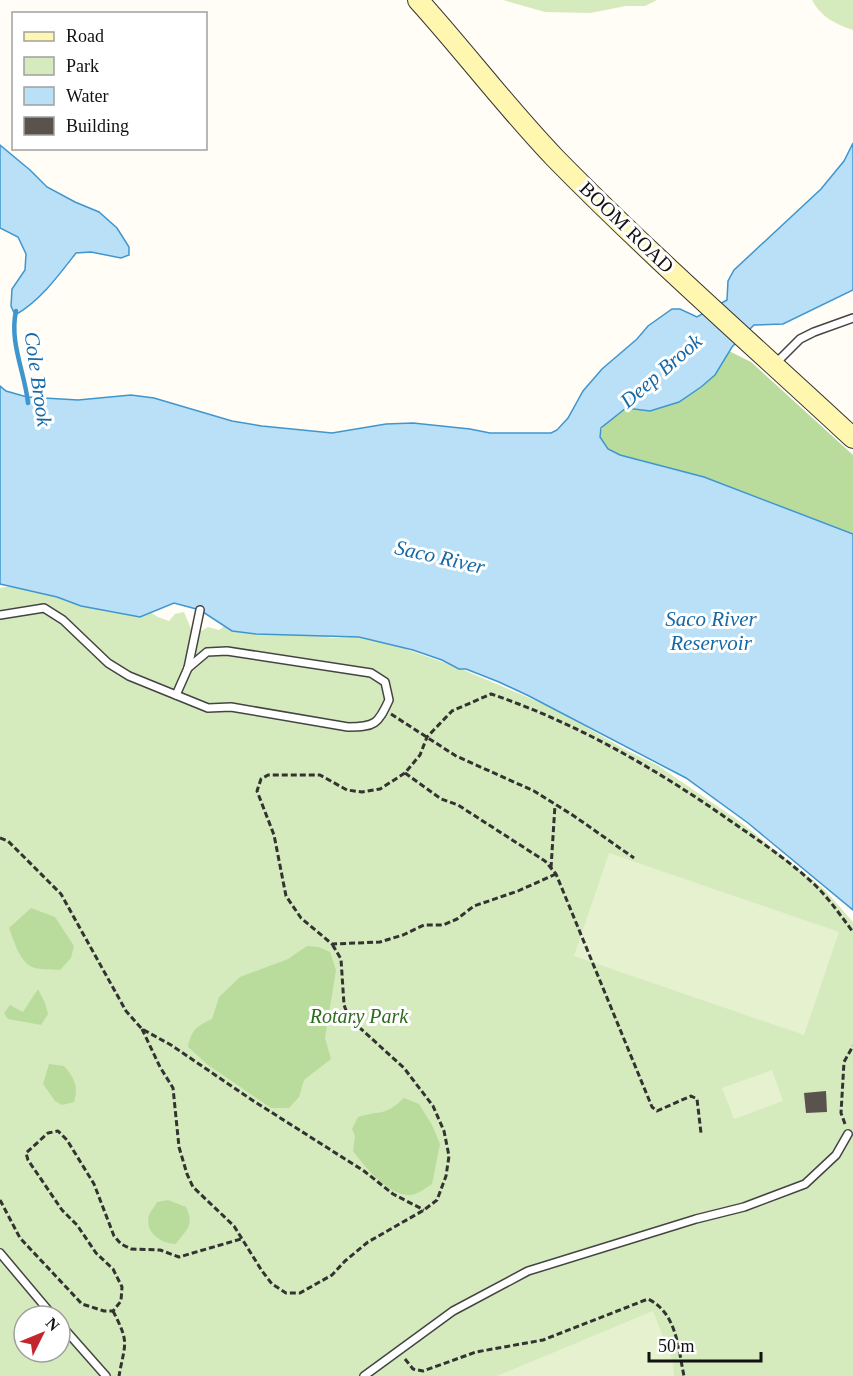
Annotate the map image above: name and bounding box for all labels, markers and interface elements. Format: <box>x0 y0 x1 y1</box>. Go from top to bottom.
legend <box>12 12 207 150</box>
text: Road <box>66 26 104 46</box>
text: Park <box>66 56 99 76</box>
text: Water <box>66 86 109 106</box>
text: Building <box>66 116 129 136</box>
street label: BOOM ROAD <box>576 177 678 277</box>
water label: Deep Brook <box>615 329 707 414</box>
water label: Cole Brook <box>19 330 57 429</box>
water label: Saco River <box>393 535 488 579</box>
water label: Saco River Reservoir <box>665 607 758 655</box>
park label: Rotary Park <box>309 1005 409 1028</box>
north arrow <box>12 1304 72 1364</box>
text: N <box>42 1314 63 1334</box>
scale bar <box>649 1325 762 1363</box>
text: 50 m <box>658 1336 695 1356</box>

